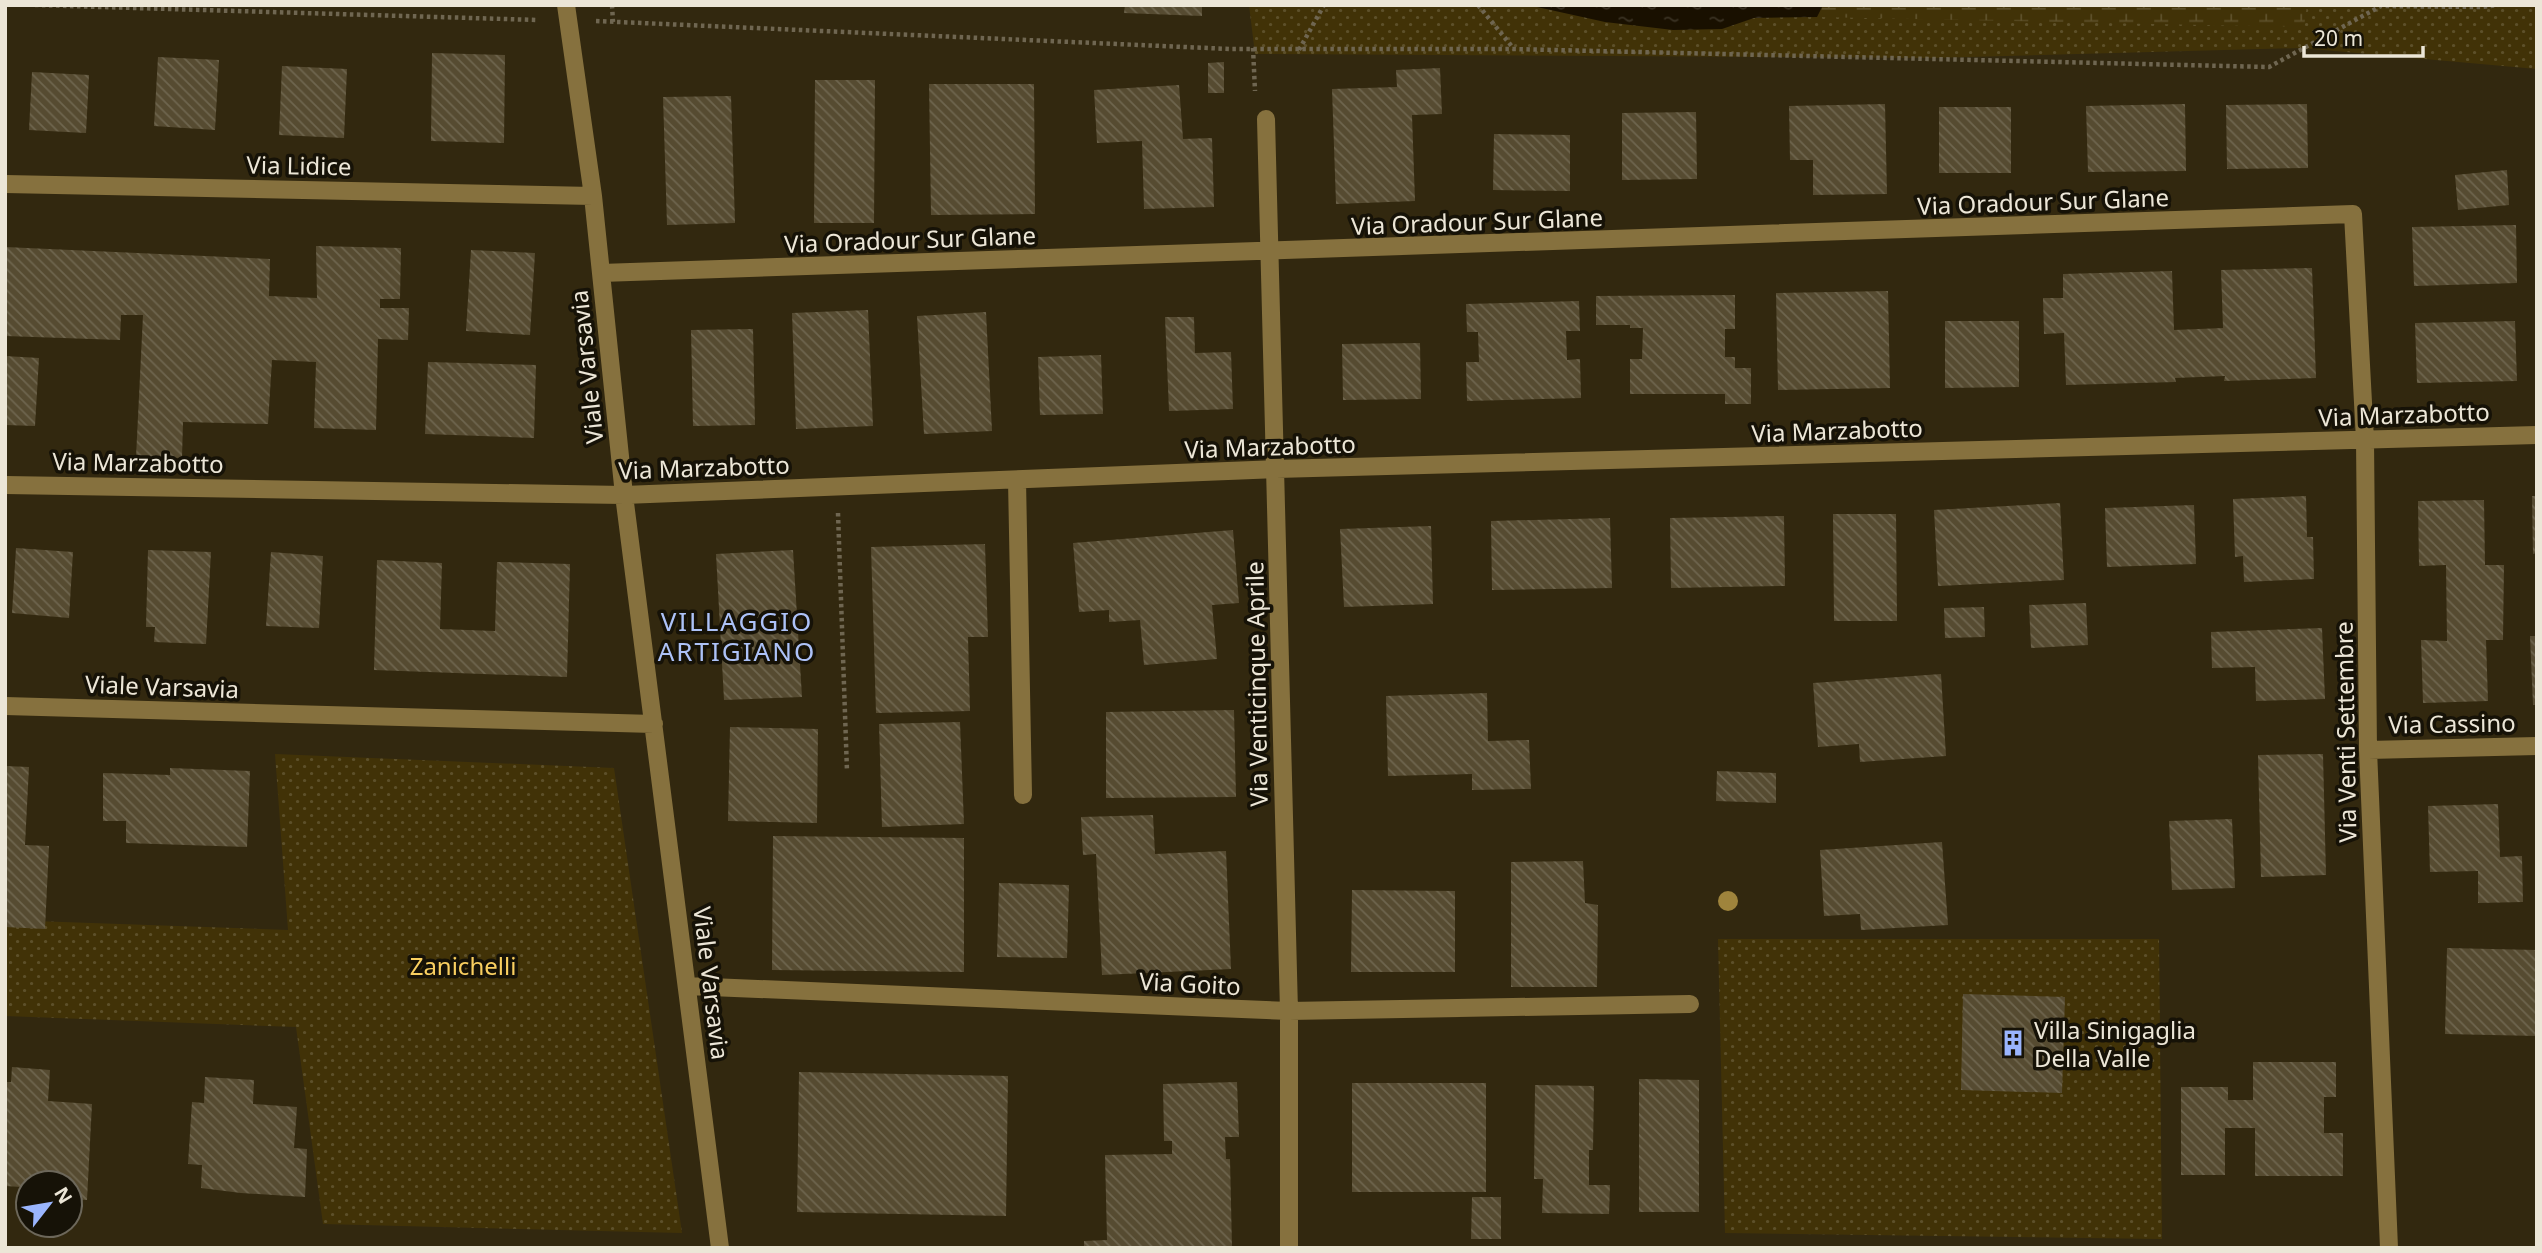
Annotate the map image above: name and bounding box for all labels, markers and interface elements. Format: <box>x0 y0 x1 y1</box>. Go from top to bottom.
scale bar <box>2304 14 2423 58</box>
text: 20 m <box>2314 24 2363 52</box>
street label: Via Lidice <box>246 148 352 182</box>
street label: Via Oradour Sur Glane <box>1917 180 2169 222</box>
street label: Via Oradour Sur Glane <box>1351 200 1603 242</box>
street label: Via Oradour Sur Glane <box>784 218 1036 260</box>
street label: Viale Varsavia <box>562 289 610 445</box>
street label: Via Marzabotto <box>2318 395 2490 433</box>
street label: Via Marzabotto <box>1751 411 1923 449</box>
street label: Via Marzabotto <box>1184 427 1356 465</box>
street label: Via Marzabotto <box>52 444 224 480</box>
street label: Via Marzabotto <box>618 448 790 486</box>
street label: Via Venticinque Aprile <box>1237 561 1275 807</box>
district label: VILLAGGIO ARTIGIANO <box>658 603 816 669</box>
street label: Via Venti Settembre <box>2327 621 2363 843</box>
street label: Viale Varsavia <box>84 667 240 705</box>
street label: Via Cassino <box>2388 705 2516 741</box>
street label: Viale Varsavia <box>686 904 738 1062</box>
park label: Zanichelli <box>410 949 516 982</box>
street label: Via Goito <box>1138 964 1242 1002</box>
place label: Villa Sinigaglia Della Valle <box>2034 1013 2196 1074</box>
building icon: Villa Sinigaglia Della Valle <box>1998 1028 2028 1058</box>
north arrow <box>14 1169 84 1239</box>
text: N <box>48 1182 79 1209</box>

